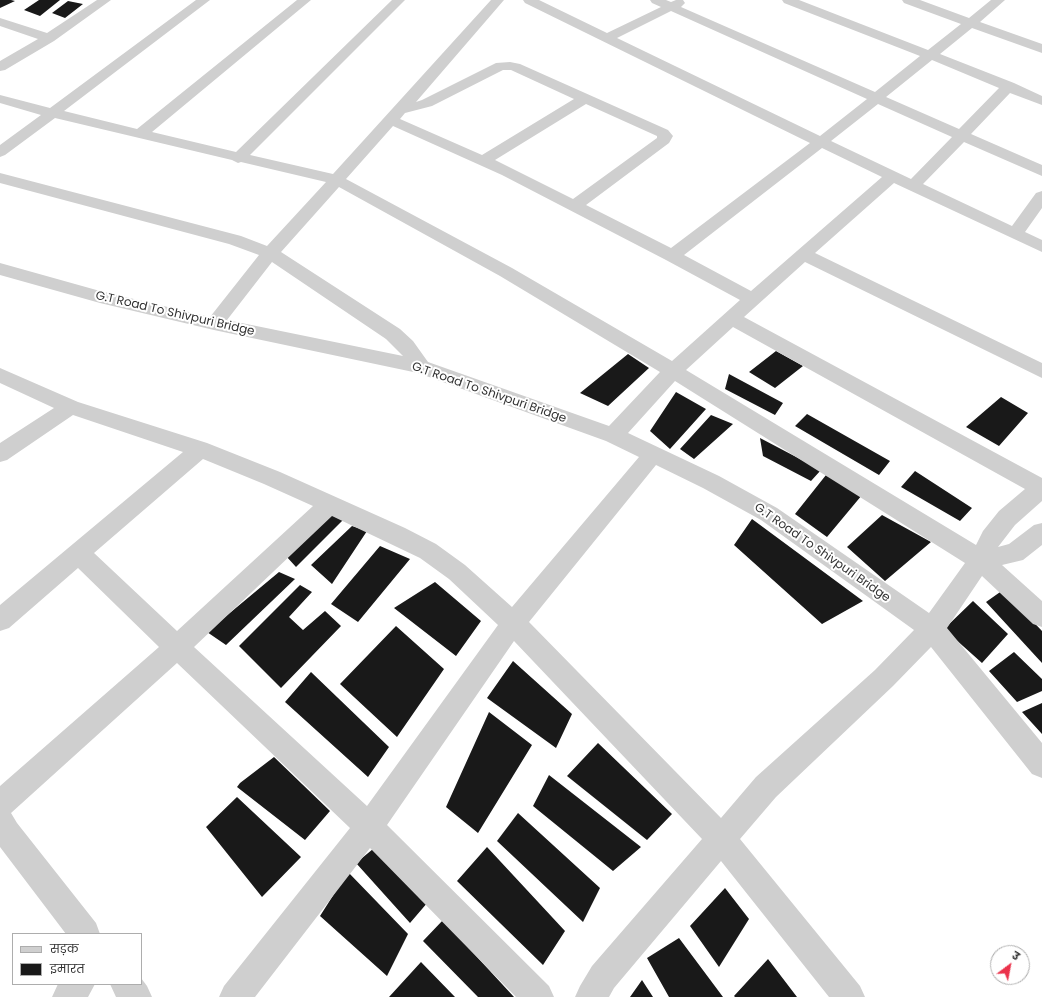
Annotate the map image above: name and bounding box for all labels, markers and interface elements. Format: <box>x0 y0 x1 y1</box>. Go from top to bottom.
street label: G.T Road To Shivpuri Bridge <box>94 289 256 339</box>
street label: G.T Road To Shivpuri Bridge <box>410 360 568 426</box>
street label: G.T Road To Shivpuri Bridge <box>751 500 893 606</box>
legend <box>12 933 142 985</box>
text: सड़क <box>50 940 79 957</box>
north arrow <box>990 945 1030 985</box>
text: उ <box>1009 947 1023 964</box>
text: इमारत <box>50 960 85 977</box>

